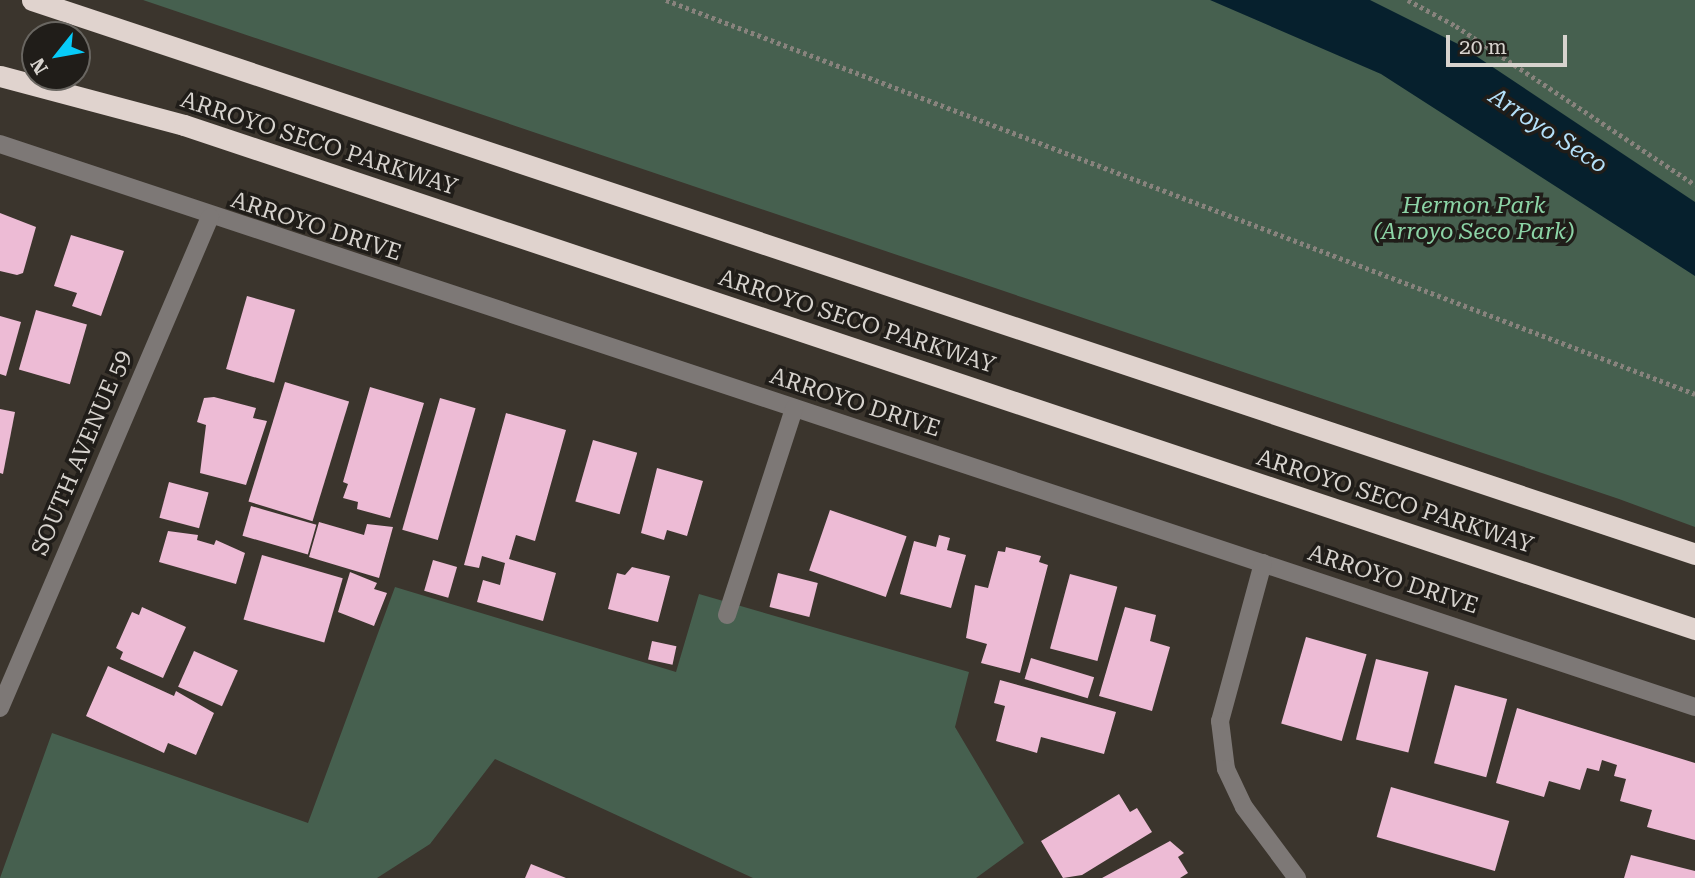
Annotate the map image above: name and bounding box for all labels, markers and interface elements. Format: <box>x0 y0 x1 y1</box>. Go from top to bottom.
north arrow <box>21 21 91 91</box>
scale bar <box>1450 21 1571 65</box>
text: 20 m <box>1459 35 1507 59</box>
text: N <box>26 54 53 78</box>
water label: Arroyo Seco <box>1484 82 1612 180</box>
street label: ARROYO SECO PARKWAY <box>177 86 461 202</box>
street label: ARROYO DRIVE <box>227 186 405 268</box>
park label: Hermon Park (Arroyo Seco Park) <box>1373 192 1575 246</box>
street label: ARROYO SECO PARKWAY <box>715 264 999 380</box>
street label: SOUTH AVENUE 59 <box>26 346 138 560</box>
street label: ARROYO DRIVE <box>766 362 944 444</box>
street label: ARROYO SECO PARKWAY <box>1253 444 1537 560</box>
street label: ARROYO DRIVE <box>1304 539 1482 621</box>

